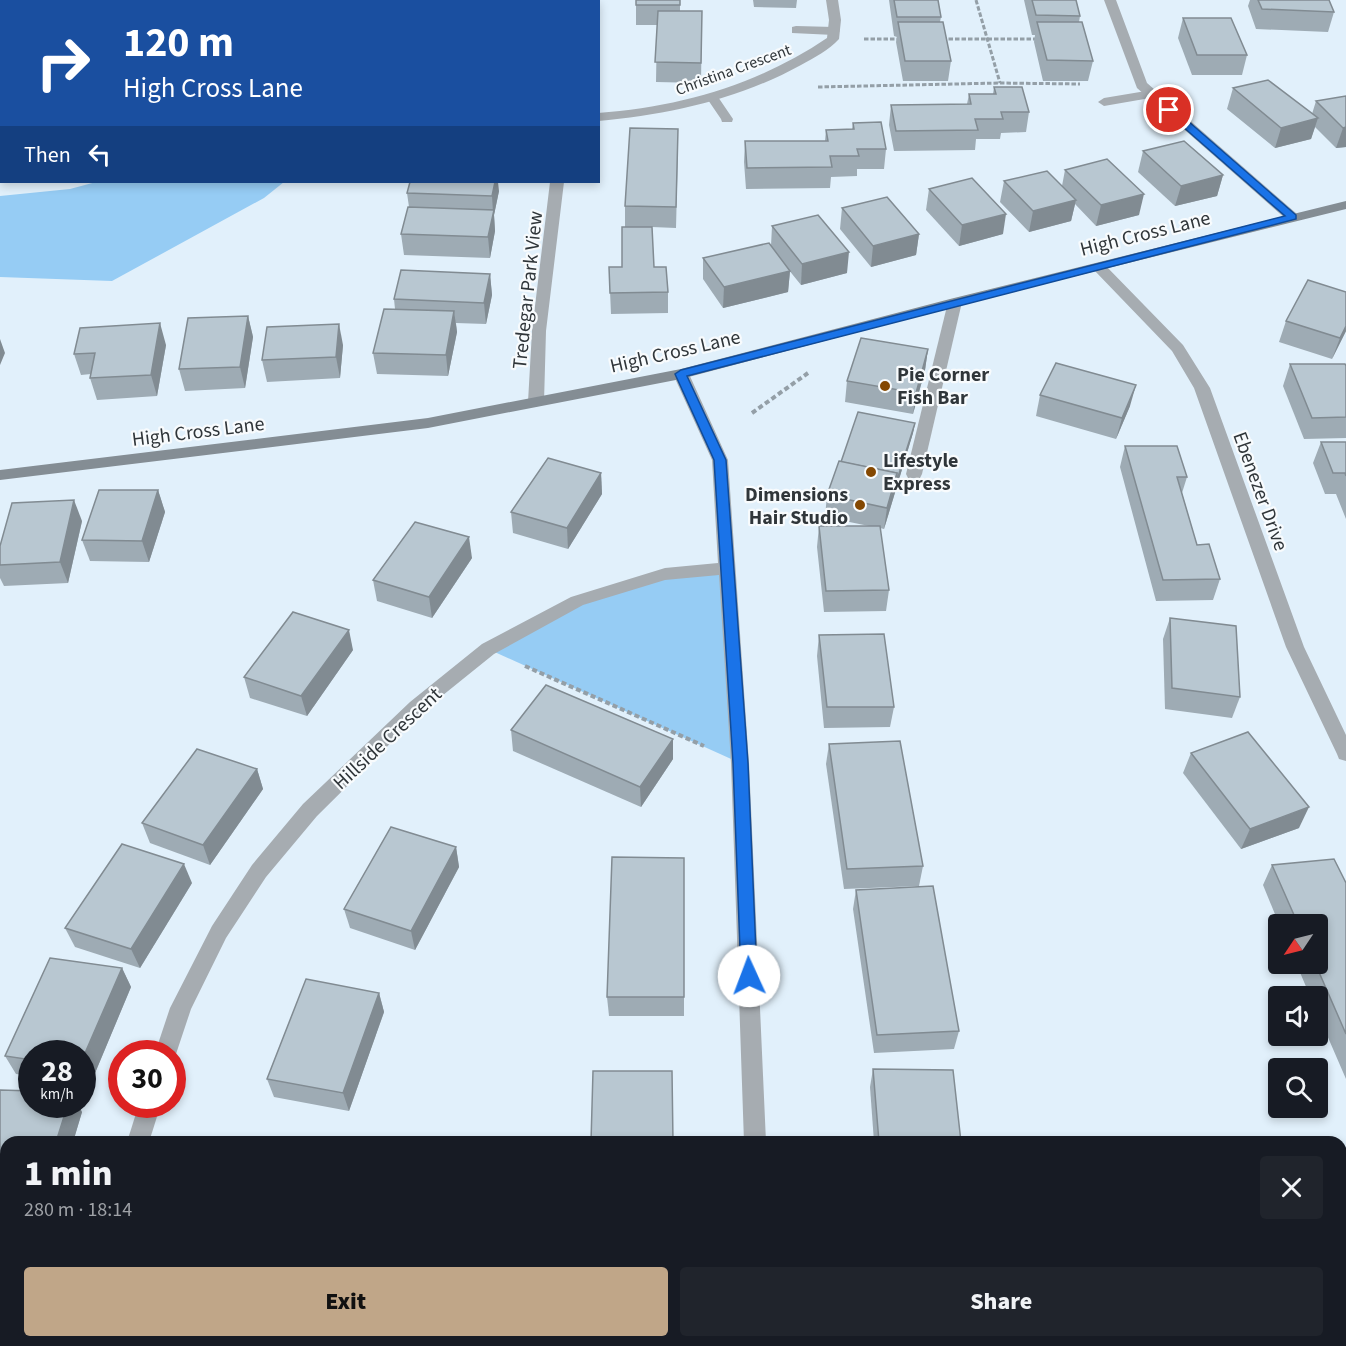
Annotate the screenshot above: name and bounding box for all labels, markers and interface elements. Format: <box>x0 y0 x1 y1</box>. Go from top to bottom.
text: 120 m <box>123 13 234 73</box>
icon: right <box>24 24 102 102</box>
street label: Christina Crescent <box>673 39 795 101</box>
text: High Cross Lane <box>123 69 303 108</box>
pin <box>1143 84 1194 135</box>
icon: arrive <box>1152 93 1185 126</box>
icon: left <box>83 138 116 171</box>
text: Then <box>24 139 71 171</box>
street label: High Cross Lane <box>1077 204 1213 264</box>
street label: Tredegar Park View <box>506 210 550 371</box>
street label: High Cross Lane <box>607 323 743 381</box>
place label: Pie Corner Fish Bar <box>897 361 989 412</box>
marker: Pie Corner Fish Bar <box>878 379 892 393</box>
street label: High Cross Lane <box>130 410 266 454</box>
street label: Ebenezer Drive <box>1226 428 1295 555</box>
place label: Lifestyle Express <box>883 447 958 498</box>
marker: Lifestyle Express <box>864 465 878 479</box>
place label: Dimensions Hair Studio <box>745 481 848 532</box>
marker: Dimensions Hair Studio <box>853 498 867 512</box>
street label: Hillside Crescent <box>327 681 448 796</box>
north arrow <box>1268 914 1328 974</box>
map controls <box>1268 914 1328 1118</box>
position arrow <box>717 944 781 1008</box>
button: sound <box>1268 986 1328 1046</box>
speed limit sign: 30 <box>108 1040 186 1118</box>
text: 28 <box>41 1050 73 1093</box>
button: search <box>1268 1058 1328 1118</box>
text: km/h <box>40 1084 74 1105</box>
text: 1 min <box>24 1148 112 1199</box>
button: close <box>1260 1156 1323 1219</box>
text: 280 m · 18:14 <box>24 1196 132 1224</box>
button: Exit <box>24 1267 668 1336</box>
button: Share <box>680 1267 1323 1336</box>

